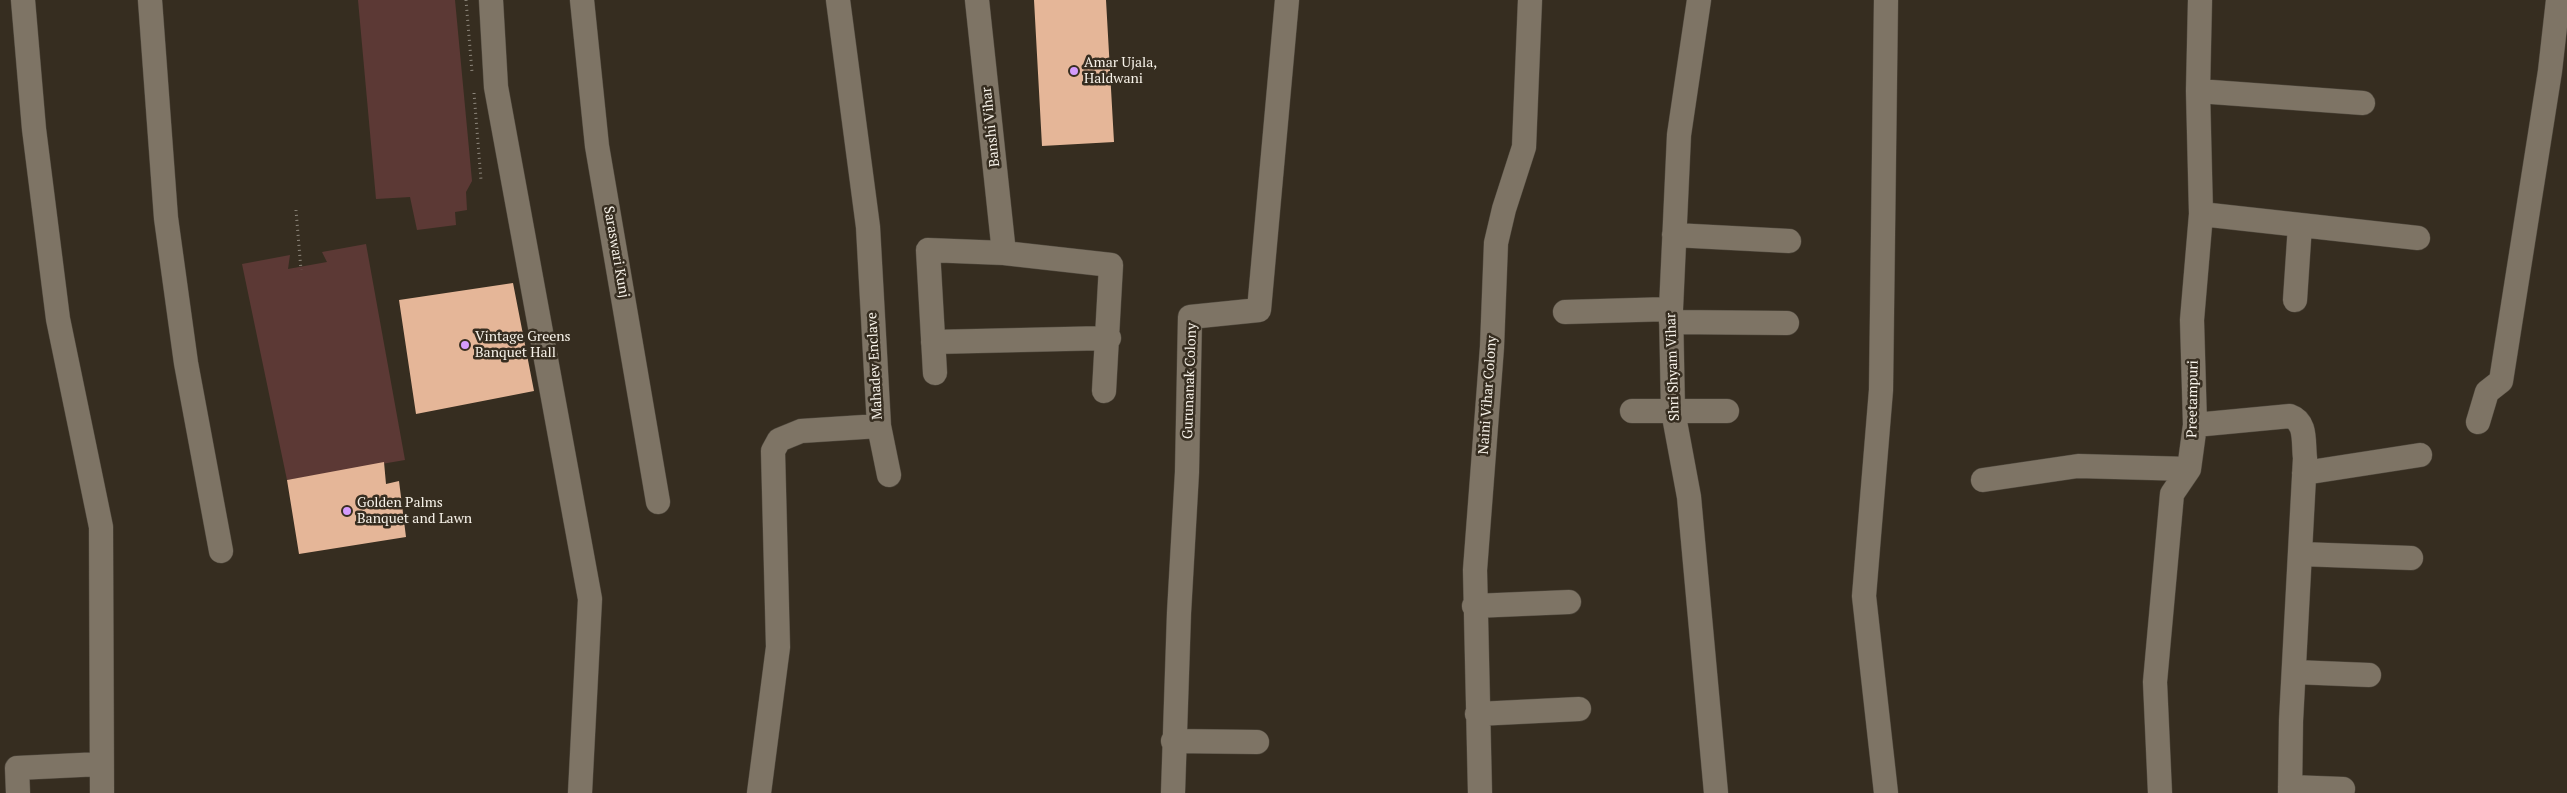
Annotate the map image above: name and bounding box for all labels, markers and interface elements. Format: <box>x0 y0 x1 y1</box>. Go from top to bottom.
place label: Amar Ujala, Haldwani <box>1084 55 1157 88</box>
marker: Amar Ujala, Haldwani <box>1068 65 1080 77</box>
street label: Banshi Vihar <box>978 86 1004 168</box>
street label: Saraswari Kunj <box>600 205 632 299</box>
street label: Mahadev Enclave <box>864 312 886 420</box>
street label: Shri Shyam Vihar <box>1663 312 1683 422</box>
street label: Gurunanak Colony <box>1180 323 1200 439</box>
place label: Vintage Greens Banquet Hall <box>475 329 571 362</box>
street label: Naini Vihar Colony <box>1475 335 1501 455</box>
marker: Vintage Greens Banquet Hall <box>459 339 471 351</box>
street label: Preetampuri <box>2184 360 2202 438</box>
place label: Golden Palms Banquet and Lawn <box>357 495 472 528</box>
marker: Golden Palms Banquet and Lawn <box>341 505 353 517</box>

